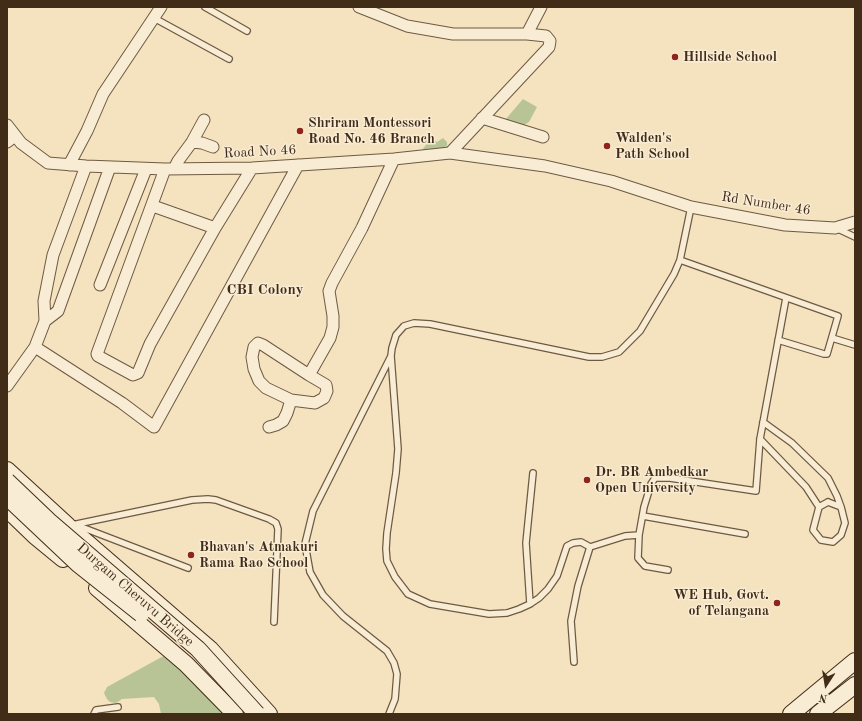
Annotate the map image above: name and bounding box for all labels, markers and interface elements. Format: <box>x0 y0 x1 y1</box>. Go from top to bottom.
place label: Hillside School <box>683 49 777 65</box>
marker: Hillside School <box>670 52 680 62</box>
place label: Shriram Montessori Road No. 46 Branch <box>308 115 435 148</box>
marker: Shriram Montessori Road No. 46 Branch <box>295 126 305 136</box>
place label: Walden's Path School <box>615 130 690 162</box>
marker: Walden's Path School <box>602 141 612 151</box>
street label: Road No 46 <box>223 142 297 162</box>
street label: Rd Number 46 <box>720 189 812 219</box>
district label: CBI Colony <box>226 281 304 299</box>
place label: Dr. BR Ambedkar Open University <box>595 464 708 496</box>
marker: Dr. BR Ambedkar Open University <box>582 475 592 485</box>
place label: Bhavan's Atmakuri Rama Rao School <box>199 539 318 572</box>
street label: Durgam Cheruvu Bridge <box>73 540 197 650</box>
marker: Bhavan's Atmakuri Rama Rao School <box>186 550 196 560</box>
place label: WE Hub, Govt. of Telangana <box>673 587 769 620</box>
marker: WE Hub, Govt. of Telangana <box>772 598 782 608</box>
north arrow <box>806 665 846 705</box>
text: N <box>818 691 829 703</box>

